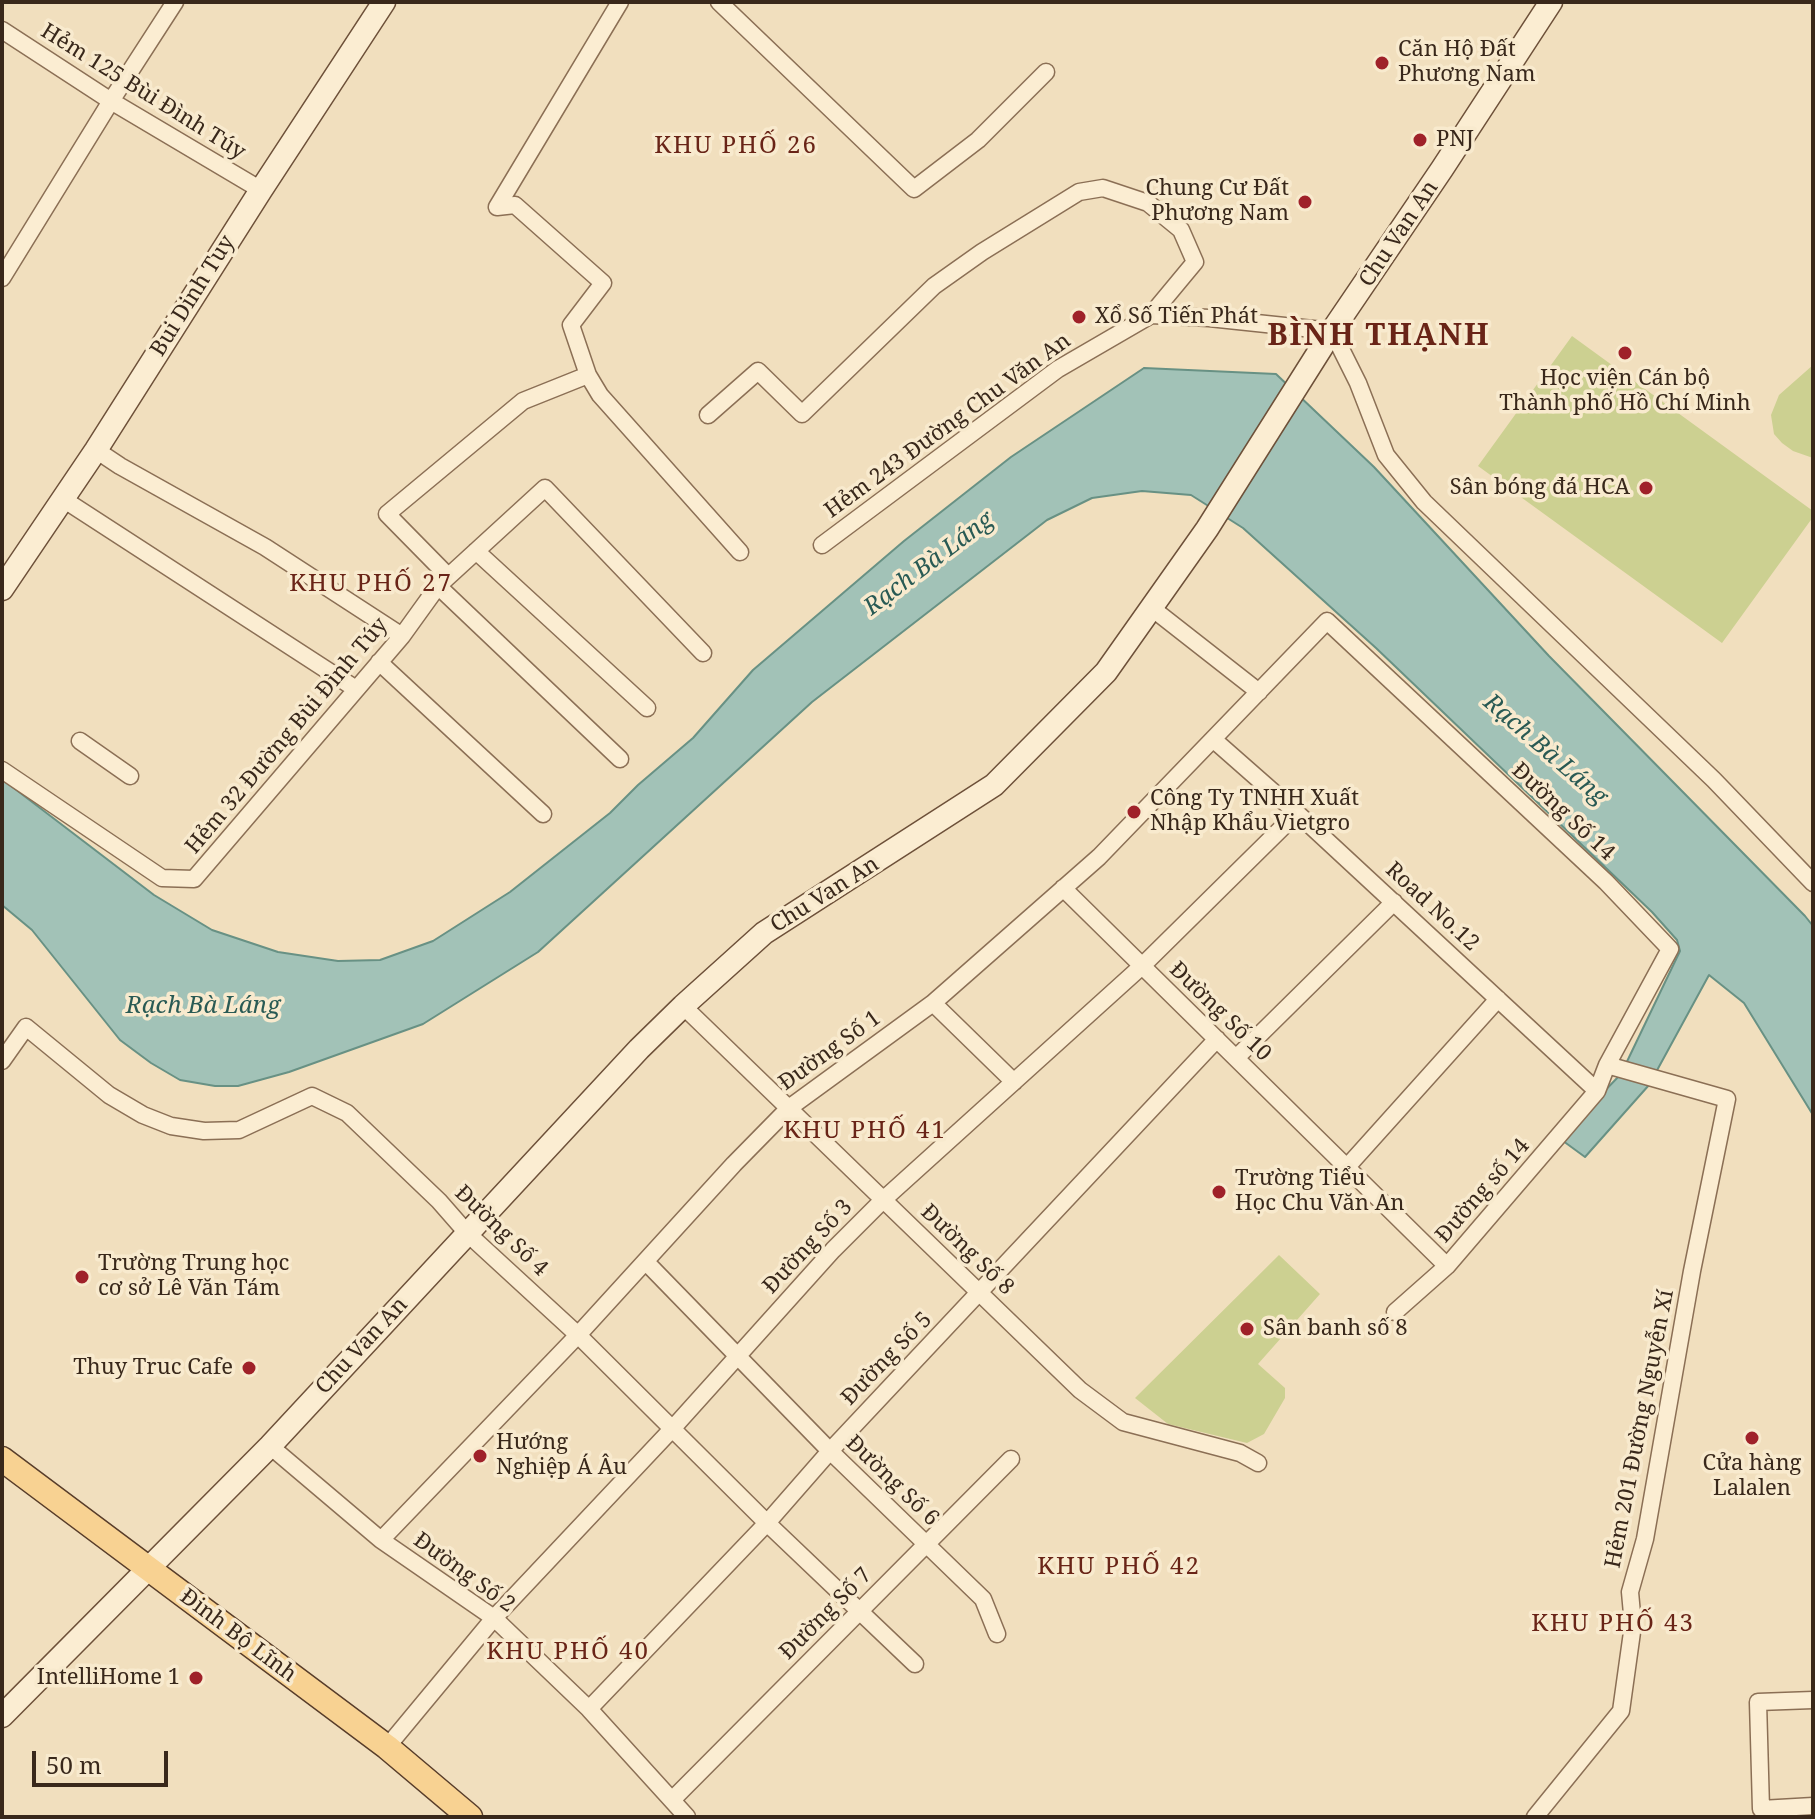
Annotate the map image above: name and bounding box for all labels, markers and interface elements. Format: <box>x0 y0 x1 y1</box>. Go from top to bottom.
street label: Hẻm 125 Bùi Đình Túy <box>36 18 250 166</box>
place label: Căn Hộ Đất Phương Nam <box>1398 37 1536 88</box>
marker: Căn Hộ Đất Phương Nam <box>1373 54 1391 72</box>
place label: PNJ <box>1436 127 1474 153</box>
marker: PNJ <box>1411 131 1429 149</box>
district label: KHU PHỐ 26 <box>654 132 818 160</box>
place label: Chung Cư Đất Phương Nam <box>1146 176 1289 228</box>
street label: Chu Van An <box>1354 176 1444 292</box>
marker: Chung Cư Đất Phương Nam <box>1296 193 1314 211</box>
street label: Bui Dinh Tuy <box>145 231 241 361</box>
place label: Xổ Số Tiến Phát <box>1095 304 1258 330</box>
marker: Xổ Số Tiến Phát <box>1070 308 1088 326</box>
district label: BÌNH THẠNH <box>1267 318 1491 354</box>
street label: Hẻm 243 Đường Chu Văn An <box>820 328 1076 524</box>
marker: Học viện Cán bộ Thành phố Hồ Chí Minh <box>1616 344 1634 362</box>
place label: Học viện Cán bộ Thành phố Hồ Chí Minh <box>1499 366 1751 418</box>
place label: Sân bóng đá HCA <box>1450 475 1630 501</box>
marker: Sân bóng đá HCA <box>1637 479 1655 497</box>
water label: Rạch Bà Láng <box>859 506 999 622</box>
district label: KHU PHỐ 27 <box>289 570 453 598</box>
street label: Hẻm 32 Đường Bùi Đình Túy <box>180 612 394 860</box>
water label: Rạch Bà Láng <box>1477 688 1613 812</box>
street label: Đường Số 14 <box>1506 758 1620 866</box>
place label: Công Ty TNHH Xuất Nhập Khẩu Vietgro <box>1150 786 1359 838</box>
marker: Công Ty TNHH Xuất Nhập Khẩu Vietgro <box>1125 803 1143 821</box>
street label: Chu Van An <box>766 851 884 939</box>
street label: Road No.12 <box>1380 857 1484 957</box>
street label: Đường Số 10 <box>1164 957 1276 1067</box>
water label: Rạch Bà Láng <box>126 992 280 1020</box>
street label: Đường Số 1 <box>774 1005 886 1097</box>
district label: KHU PHỐ 41 <box>783 1117 947 1145</box>
street label: Đường số 14 <box>1431 1134 1535 1248</box>
place label: Trường Tiểu Học Chu Văn An <box>1235 1166 1404 1218</box>
street label: Đường Số 4 <box>449 1180 553 1282</box>
marker: Trường Tiểu Học Chu Văn An <box>1210 1183 1228 1201</box>
street label: Đường Số 3 <box>758 1194 858 1300</box>
street label: Đường Số 8 <box>915 1199 1019 1301</box>
place label: Trường Trung học cơ sở Lê Văn Tám <box>98 1251 289 1302</box>
marker: Trường Trung học cơ sở Lê Văn Tám <box>73 1268 91 1286</box>
street label: Hẻm 201 Đường Nguyễn Xí <box>1600 1288 1680 1570</box>
street label: Chu Van An <box>311 1292 413 1400</box>
street label: Đường Số 5 <box>836 1307 938 1411</box>
place label: Sân banh số 8 <box>1263 1316 1408 1342</box>
marker: Sân banh số 8 <box>1238 1320 1256 1338</box>
place label: Thuy Truc Cafe <box>73 1355 233 1381</box>
marker: Thuy Truc Cafe <box>240 1359 258 1377</box>
marker: Cửa hàng Lalalen <box>1743 1429 1761 1447</box>
place label: Hướng Nghiệp Á Âu <box>496 1430 627 1482</box>
street label: Đường Số 6 <box>840 1430 944 1532</box>
marker: Hướng Nghiệp Á Âu <box>471 1447 489 1465</box>
place label: Cửa hàng Lalalen <box>1703 1451 1801 1502</box>
street label: Đường Số 2 <box>408 1527 520 1619</box>
district label: KHU PHỐ 42 <box>1037 1553 1201 1581</box>
street label: Đường Số 7 <box>775 1563 877 1665</box>
street label: Đinh Bộ Lĩnh <box>175 1584 301 1688</box>
district label: KHU PHỐ 43 <box>1531 1610 1695 1638</box>
district label: KHU PHỐ 40 <box>486 1638 650 1666</box>
place label: IntelliHome 1 <box>37 1665 180 1691</box>
marker: IntelliHome 1 <box>187 1669 205 1687</box>
scale bar <box>36 1735 172 1785</box>
text: 50 m <box>46 1748 102 1781</box>

